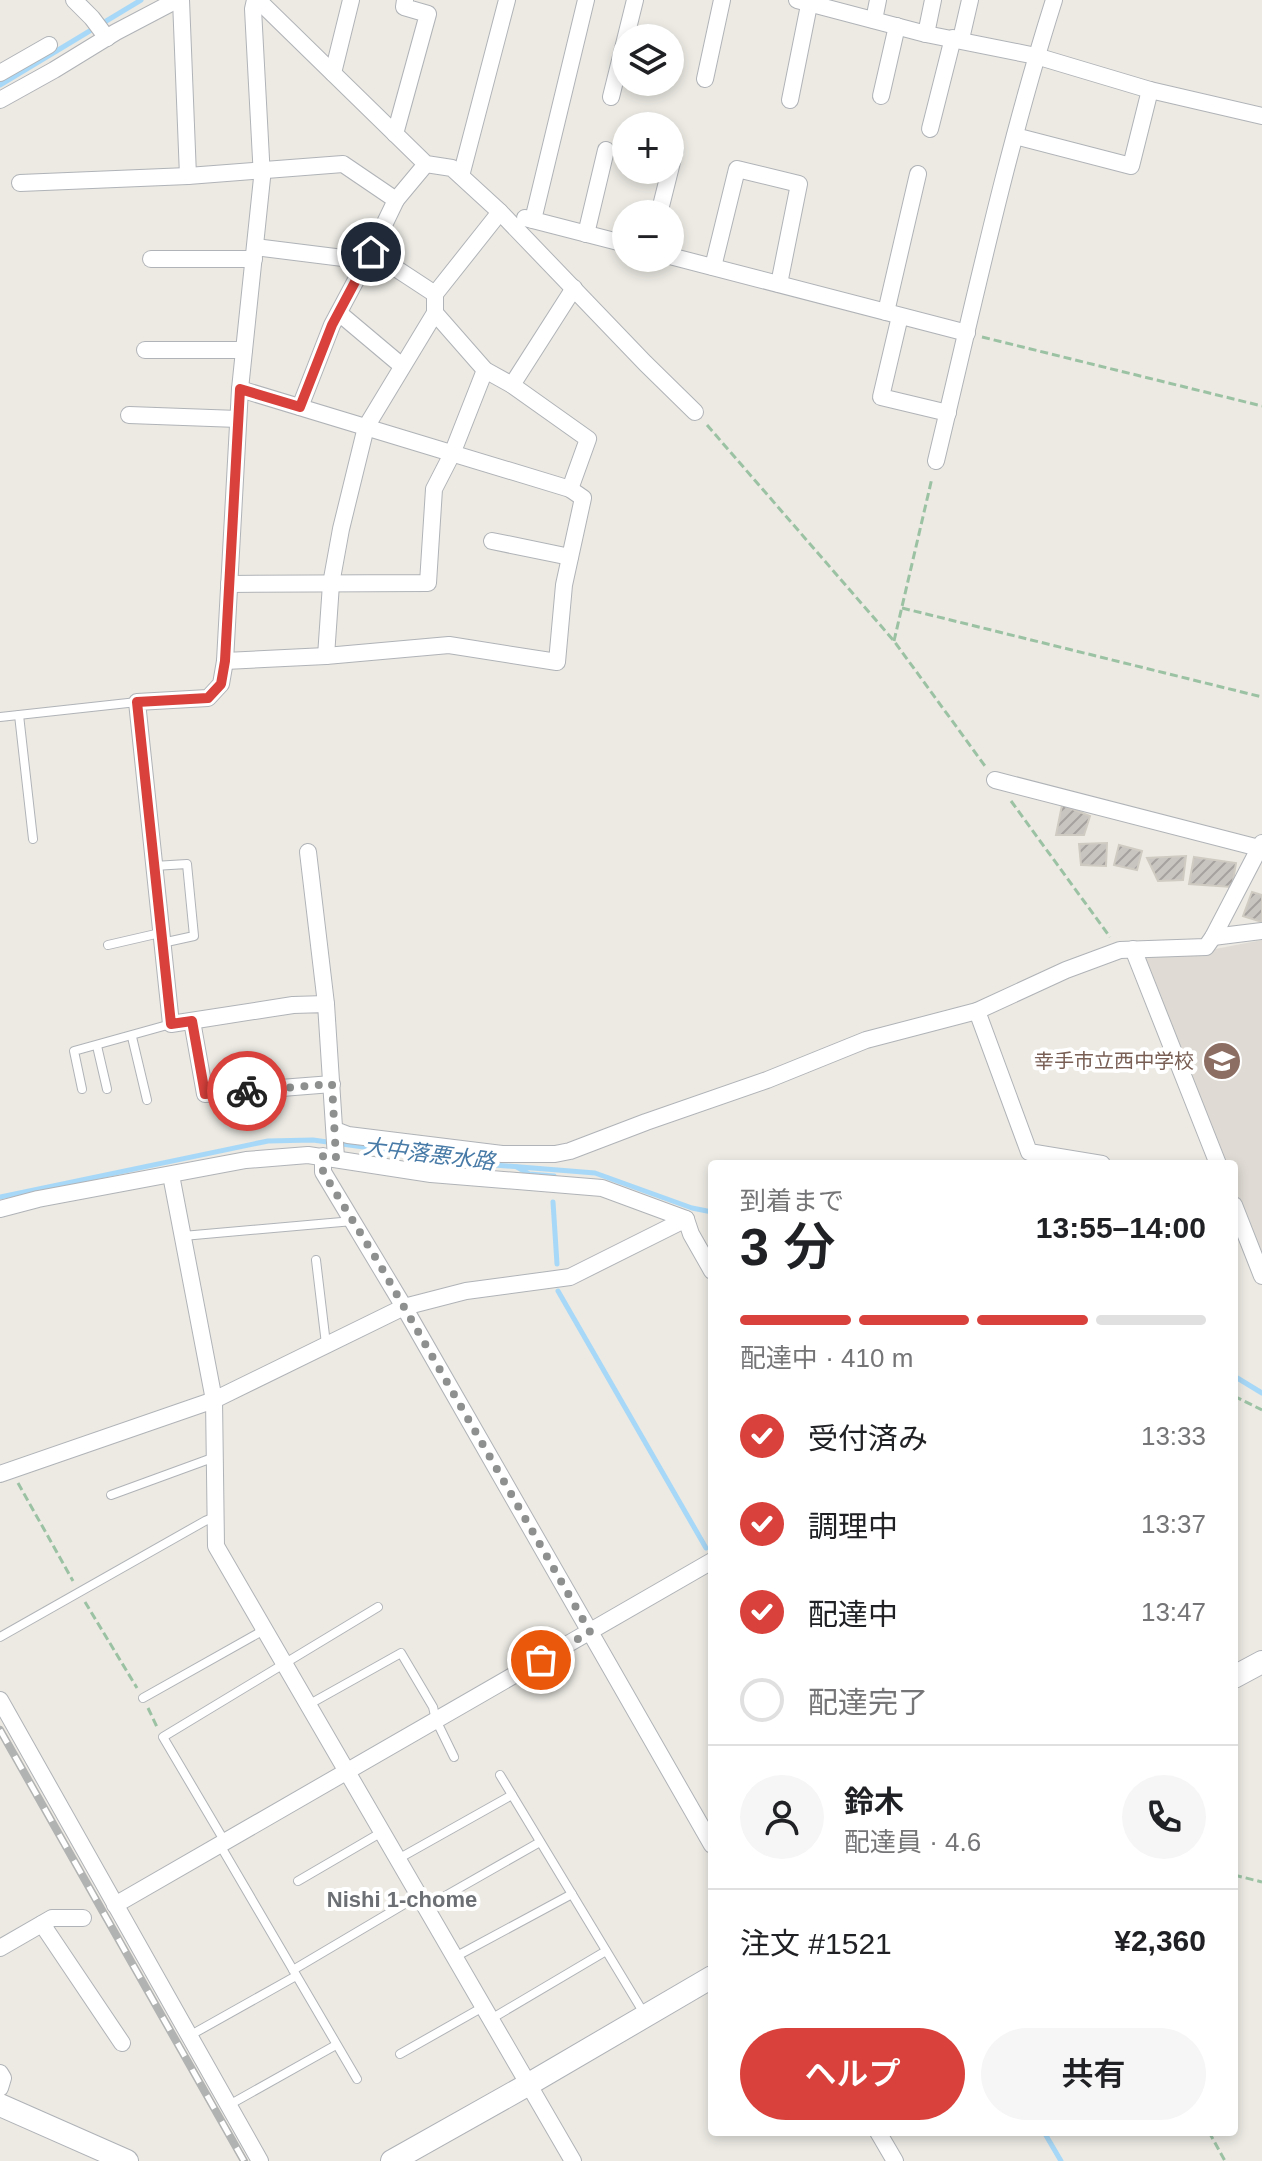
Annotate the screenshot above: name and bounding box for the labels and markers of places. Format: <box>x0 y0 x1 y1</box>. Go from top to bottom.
pin <box>337 218 405 286</box>
school or university icon: 幸手市立西中学校 <box>1201 1040 1243 1082</box>
place label: 幸手市立西中学校 <box>1034 1050 1194 1072</box>
pin <box>507 1626 575 1694</box>

